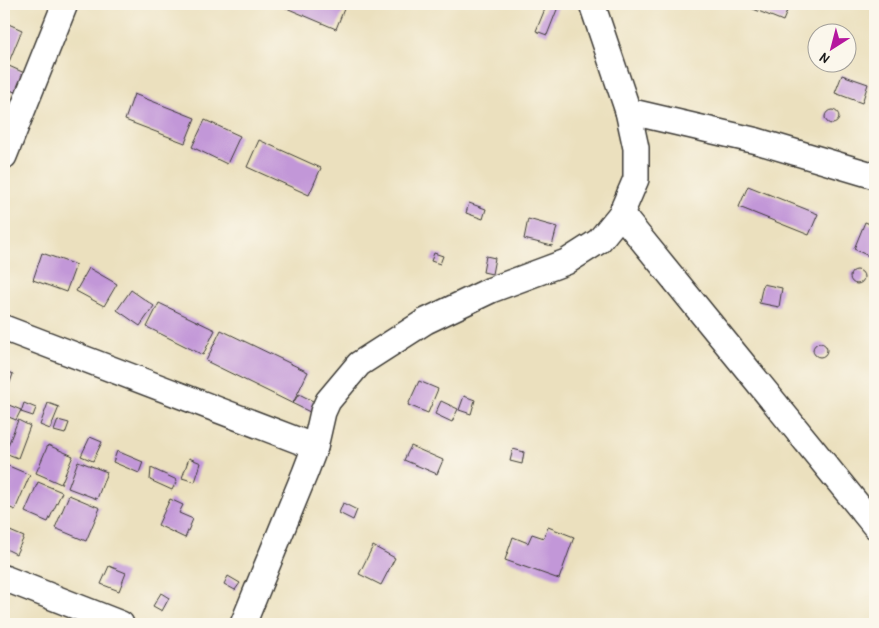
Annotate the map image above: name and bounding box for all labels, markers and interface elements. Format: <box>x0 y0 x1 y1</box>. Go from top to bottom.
north arrow <box>806 22 856 72</box>
text: N <box>815 49 833 69</box>

